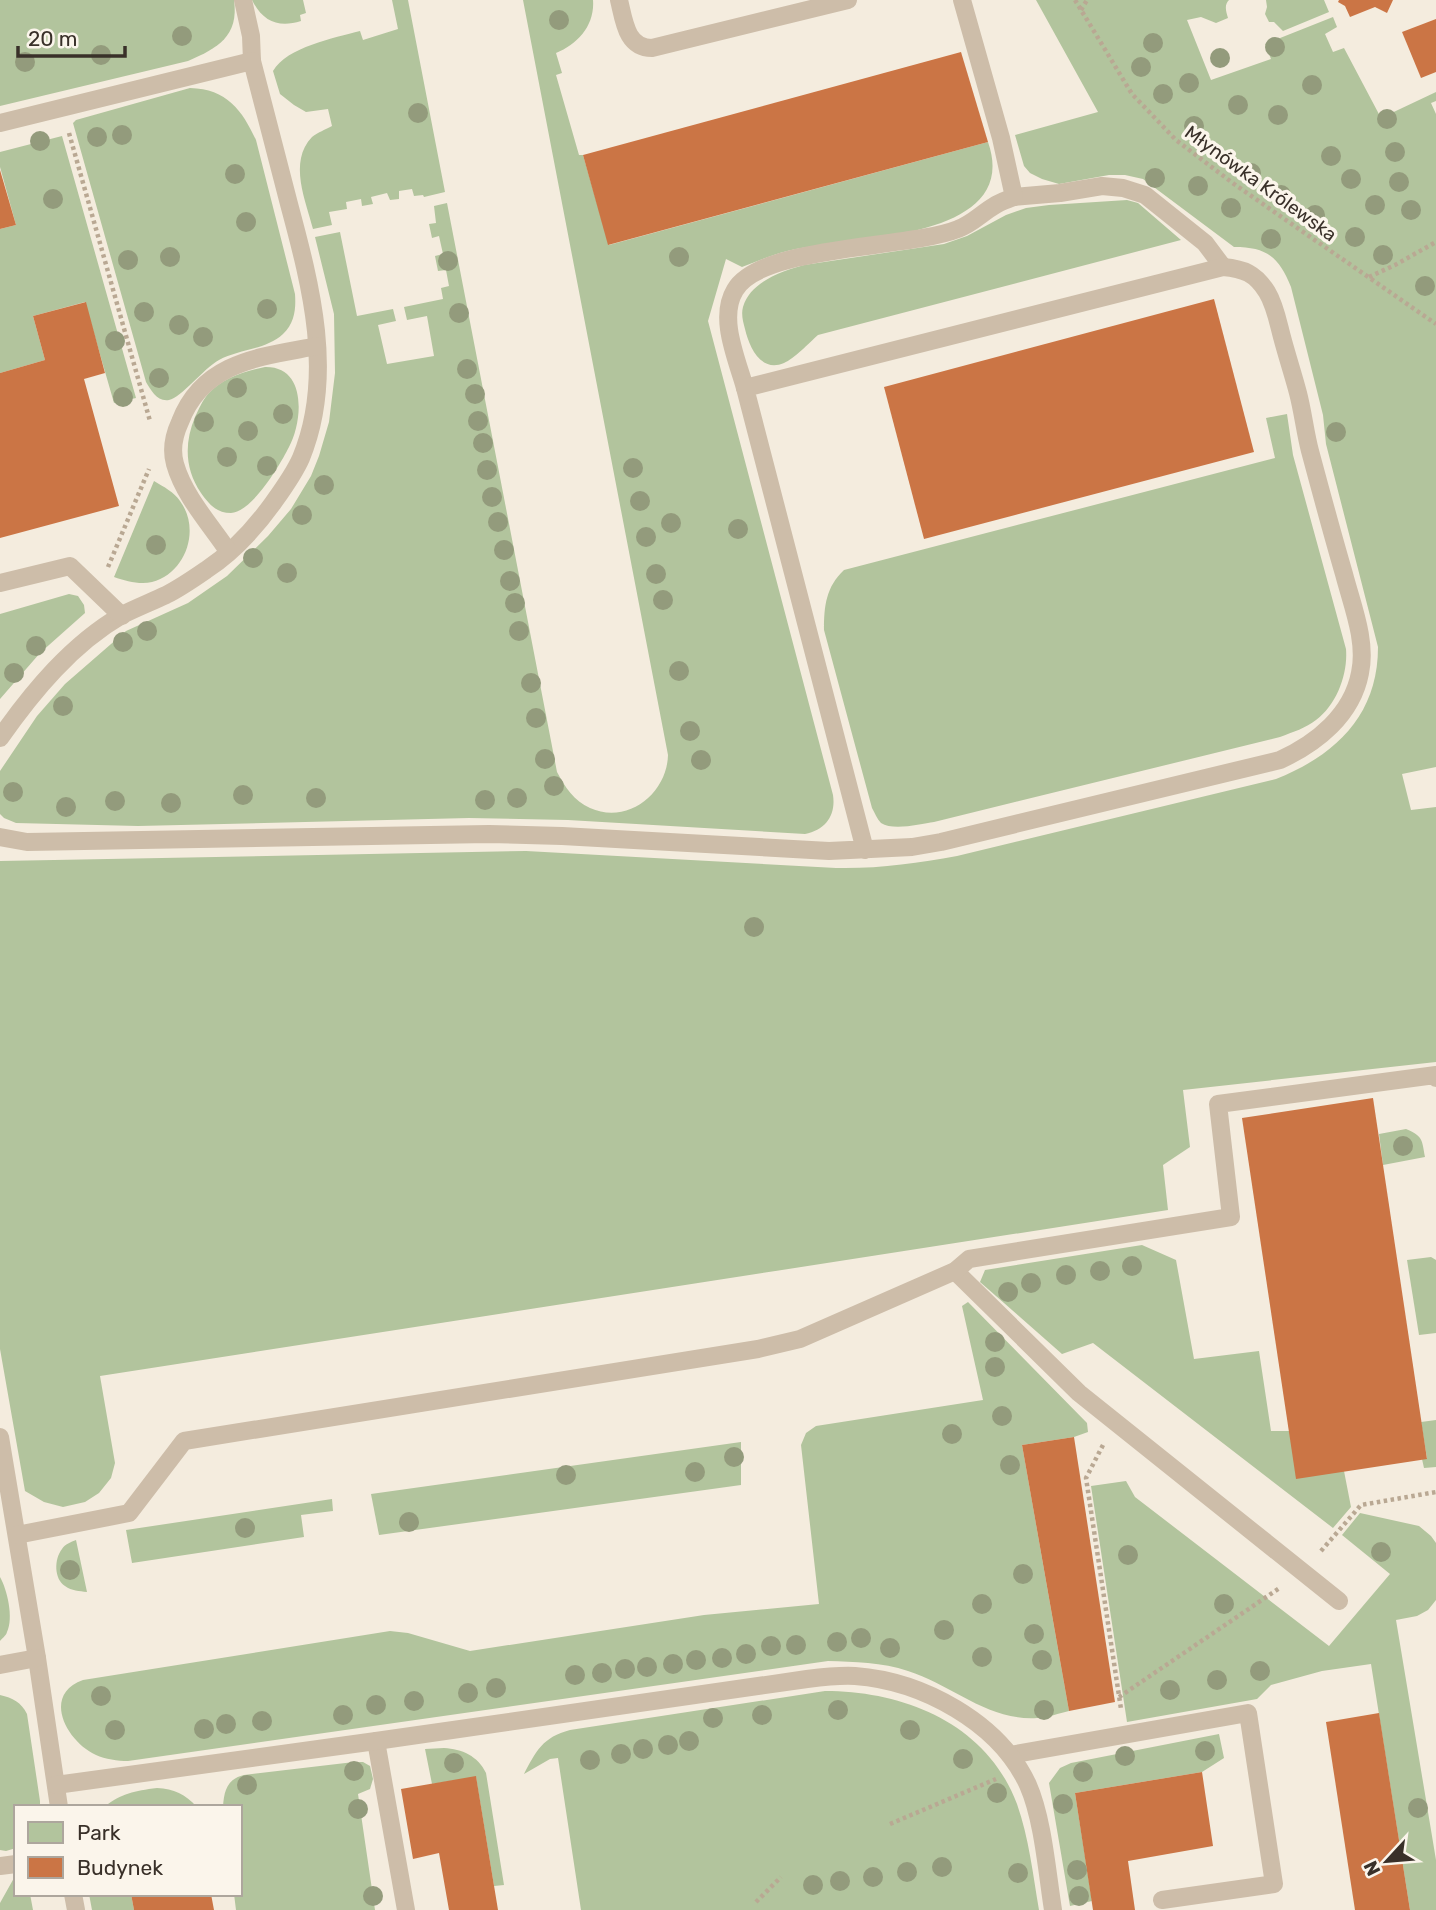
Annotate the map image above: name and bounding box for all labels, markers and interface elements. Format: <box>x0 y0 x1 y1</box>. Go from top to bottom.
scale bar <box>18 14 124 58</box>
text: 20 m <box>28 26 77 51</box>
street label: Młynówka Królewska <box>1180 121 1341 246</box>
legend <box>14 1805 242 1896</box>
text: Park <box>77 1820 121 1845</box>
north arrow <box>1352 1826 1422 1896</box>
text: Budynek <box>77 1855 163 1880</box>
text: N <box>1359 1857 1386 1879</box>

